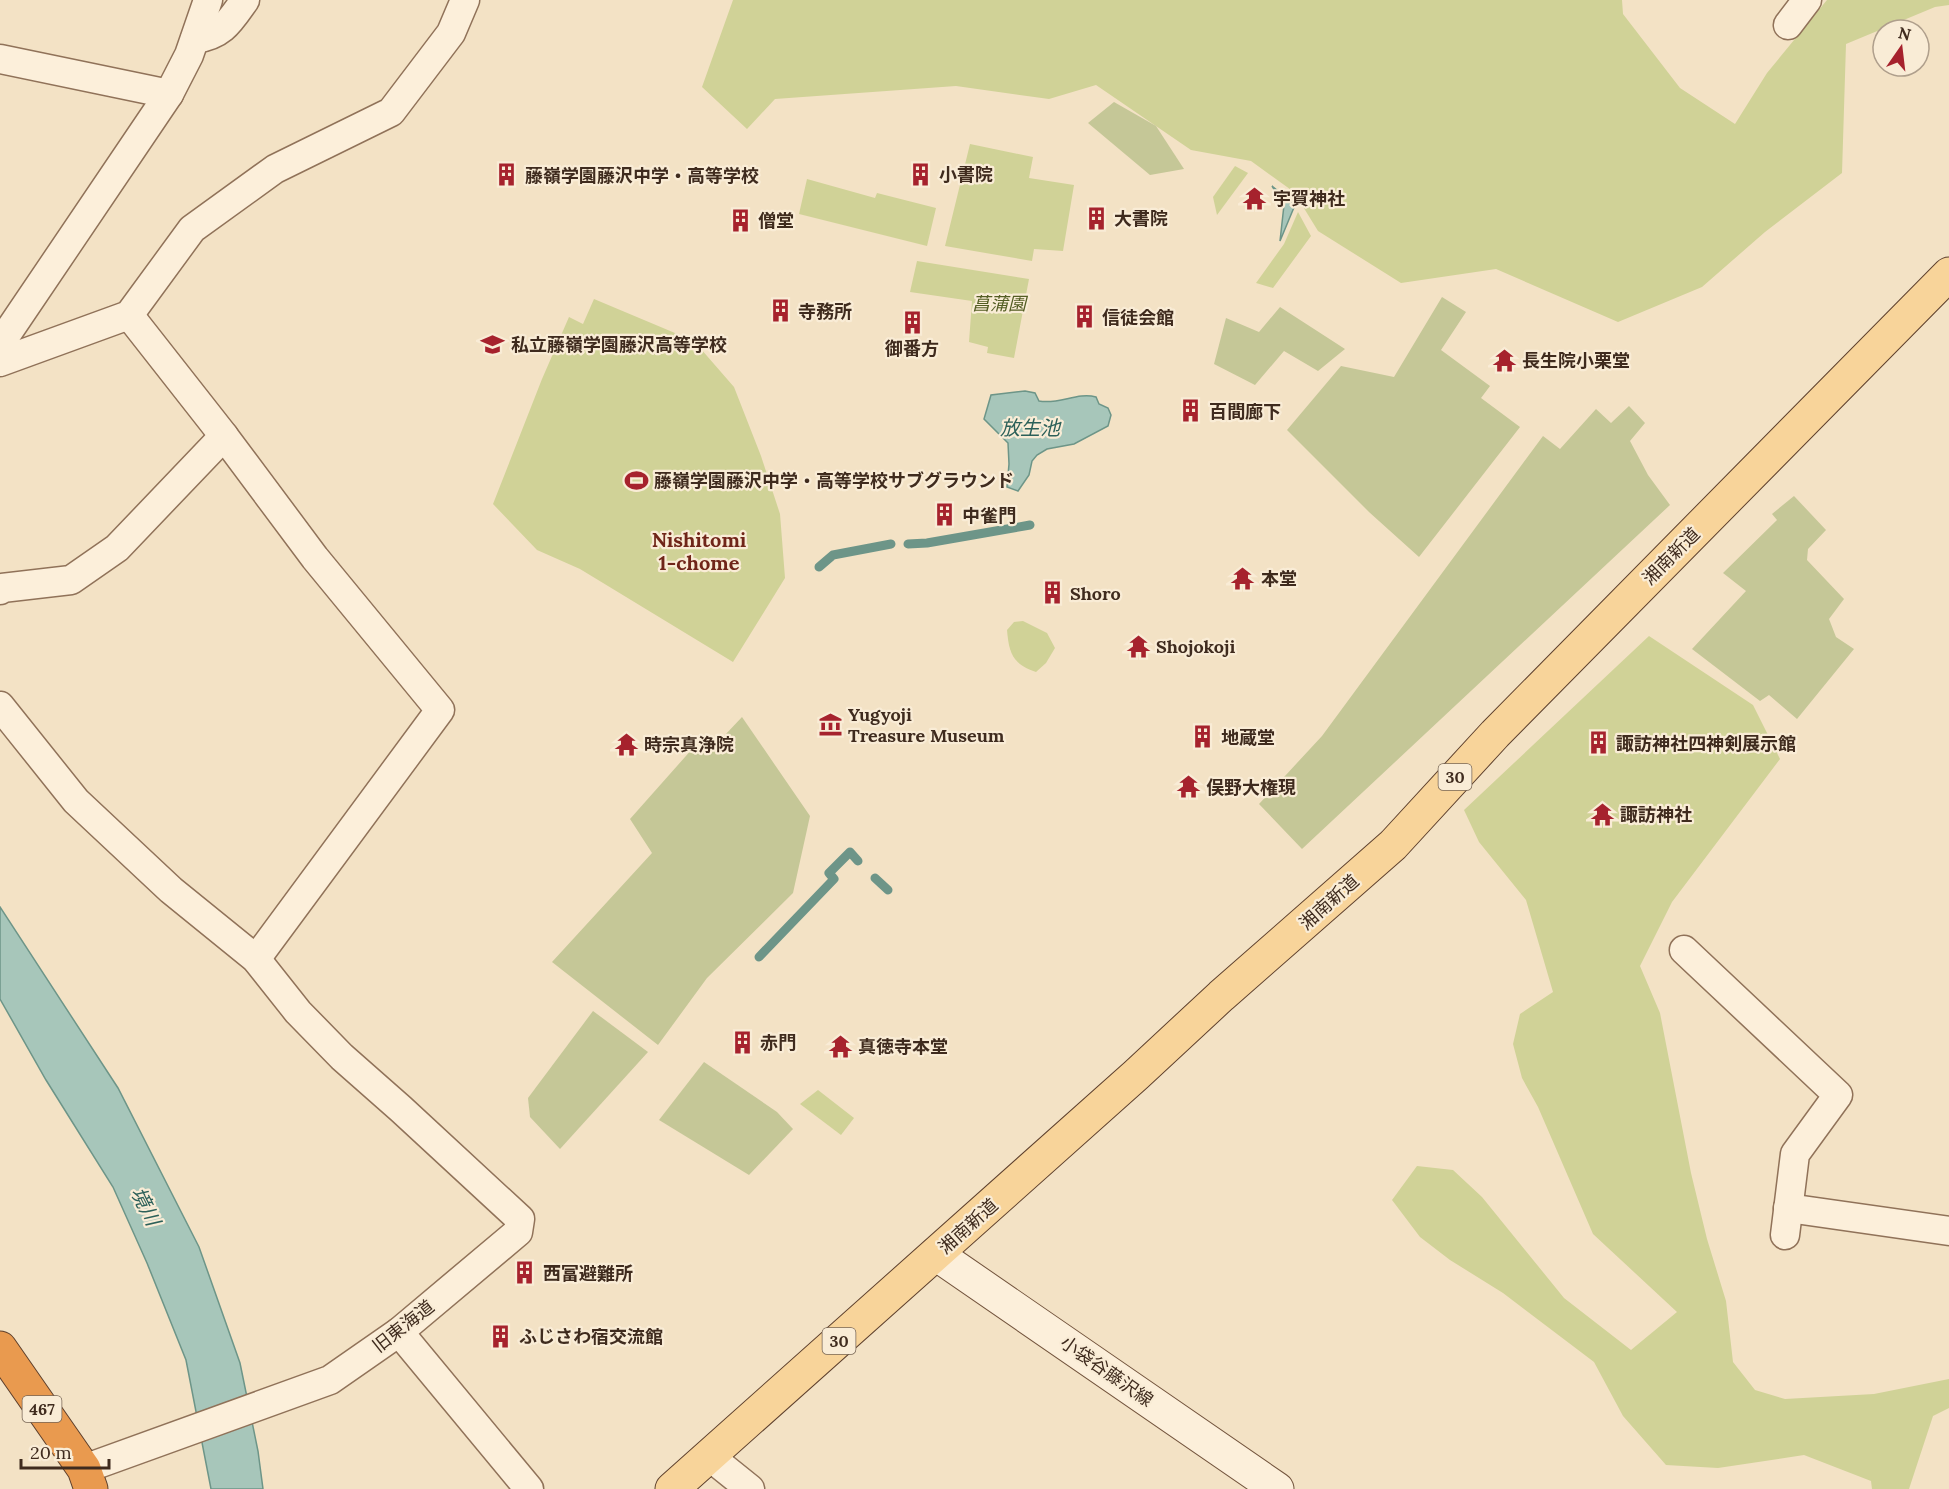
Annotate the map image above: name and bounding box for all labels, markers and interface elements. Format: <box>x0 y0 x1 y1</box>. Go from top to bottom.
north arrow <box>1871 18 1931 78</box>
text: N <box>1896 22 1913 45</box>
building icon: 小書院 <box>908 161 934 187</box>
building icon: 藤嶺学園藤沢中学・高等学校 <box>494 162 520 188</box>
place label: 小書院 <box>939 163 993 186</box>
place label: 藤嶺学園藤沢中学・高等学校 <box>525 164 759 187</box>
temple icon: 宇賀神社 <box>1242 185 1268 211</box>
place label: 宇賀神社 <box>1273 187 1345 210</box>
building icon: 大書院 <box>1083 205 1109 231</box>
building icon: 僧堂 <box>727 207 753 233</box>
place label: 大書院 <box>1114 207 1168 230</box>
place label: 僧堂 <box>758 209 794 232</box>
park label: 菖蒲園 <box>972 292 1029 315</box>
building icon: 寺務所 <box>767 298 793 324</box>
place label: 寺務所 <box>798 300 852 323</box>
building icon: 信徒会館 <box>1071 304 1097 330</box>
place label: 信徒会館 <box>1102 306 1174 329</box>
building icon: 御番方 <box>899 309 925 335</box>
school or university icon: 私立藤嶺学園藤沢高等学校 <box>480 331 506 357</box>
place label: 私立藤嶺学園藤沢高等学校 <box>511 333 727 356</box>
place label: 御番方 <box>884 337 939 360</box>
temple icon: 長生院小栗堂 <box>1491 347 1517 373</box>
place label: 長生院小栗堂 <box>1522 349 1630 372</box>
building icon: 百間廊下 <box>1178 398 1204 424</box>
place label: 百間廊下 <box>1209 400 1281 423</box>
water label: 放生池 <box>1000 415 1062 440</box>
sports icon: 藤嶺学園藤沢中学・高等学校サブグラウンド <box>623 467 649 493</box>
place label: 藤嶺学園藤沢中学・高等学校サブグラウンド <box>654 469 1014 492</box>
building icon: 中雀門 <box>931 502 957 528</box>
place label: 中雀門 <box>962 504 1016 527</box>
street label: 湘南新道 <box>1637 522 1705 590</box>
district label: Nishitomi 1-chome <box>652 527 747 575</box>
temple icon: 本堂 <box>1230 565 1256 591</box>
place label: 本堂 <box>1261 567 1297 590</box>
building icon: Shoro <box>1039 580 1065 606</box>
place label: Shoro <box>1070 582 1121 605</box>
temple icon: Shojokoji <box>1125 633 1151 659</box>
place label: Shojokoji <box>1156 635 1235 658</box>
place label: Yugyoji Treasure Museum <box>848 703 1005 747</box>
museum icon: Yugyoji Treasure Museum <box>817 711 843 737</box>
building icon: 地蔵堂 <box>1190 724 1216 750</box>
place label: 地蔵堂 <box>1221 726 1275 749</box>
building icon: 諏訪神社四神剣展示館 <box>1585 730 1611 756</box>
temple icon: 時宗真浄院 <box>613 731 639 757</box>
place label: 諏訪神社四神剣展示館 <box>1616 732 1796 755</box>
place label: 時宗真浄院 <box>644 733 734 756</box>
road number: 30 <box>1438 764 1472 790</box>
temple icon: 俣野大権現 <box>1175 774 1201 800</box>
place label: 俣野大権現 <box>1206 776 1296 799</box>
temple icon: 諏訪神社 <box>1589 801 1615 827</box>
place label: 諏訪神社 <box>1620 803 1692 826</box>
street label: 湘南新道 <box>1295 869 1363 935</box>
building icon: 赤門 <box>729 1029 755 1055</box>
place label: 赤門 <box>760 1031 796 1054</box>
temple icon: 真徳寺本堂 <box>827 1033 853 1059</box>
place label: 真徳寺本堂 <box>858 1035 948 1058</box>
water label: 境川 <box>126 1183 167 1231</box>
street label: 湘南新道 <box>934 1193 1002 1259</box>
building icon: 西富避難所 <box>512 1260 538 1286</box>
place label: 西富避難所 <box>543 1262 633 1285</box>
street label: 旧東海道 <box>368 1295 438 1357</box>
building icon: ふじさわ宿交流館 <box>488 1323 514 1349</box>
place label: ふじさわ宿交流館 <box>519 1325 663 1348</box>
road number: 30 <box>822 1328 856 1354</box>
street label: 小袋谷藤沢線 <box>1056 1331 1158 1411</box>
road number: 467 <box>22 1396 62 1422</box>
scale bar <box>21 1432 110 1470</box>
text: 20 m <box>30 1441 72 1464</box>

